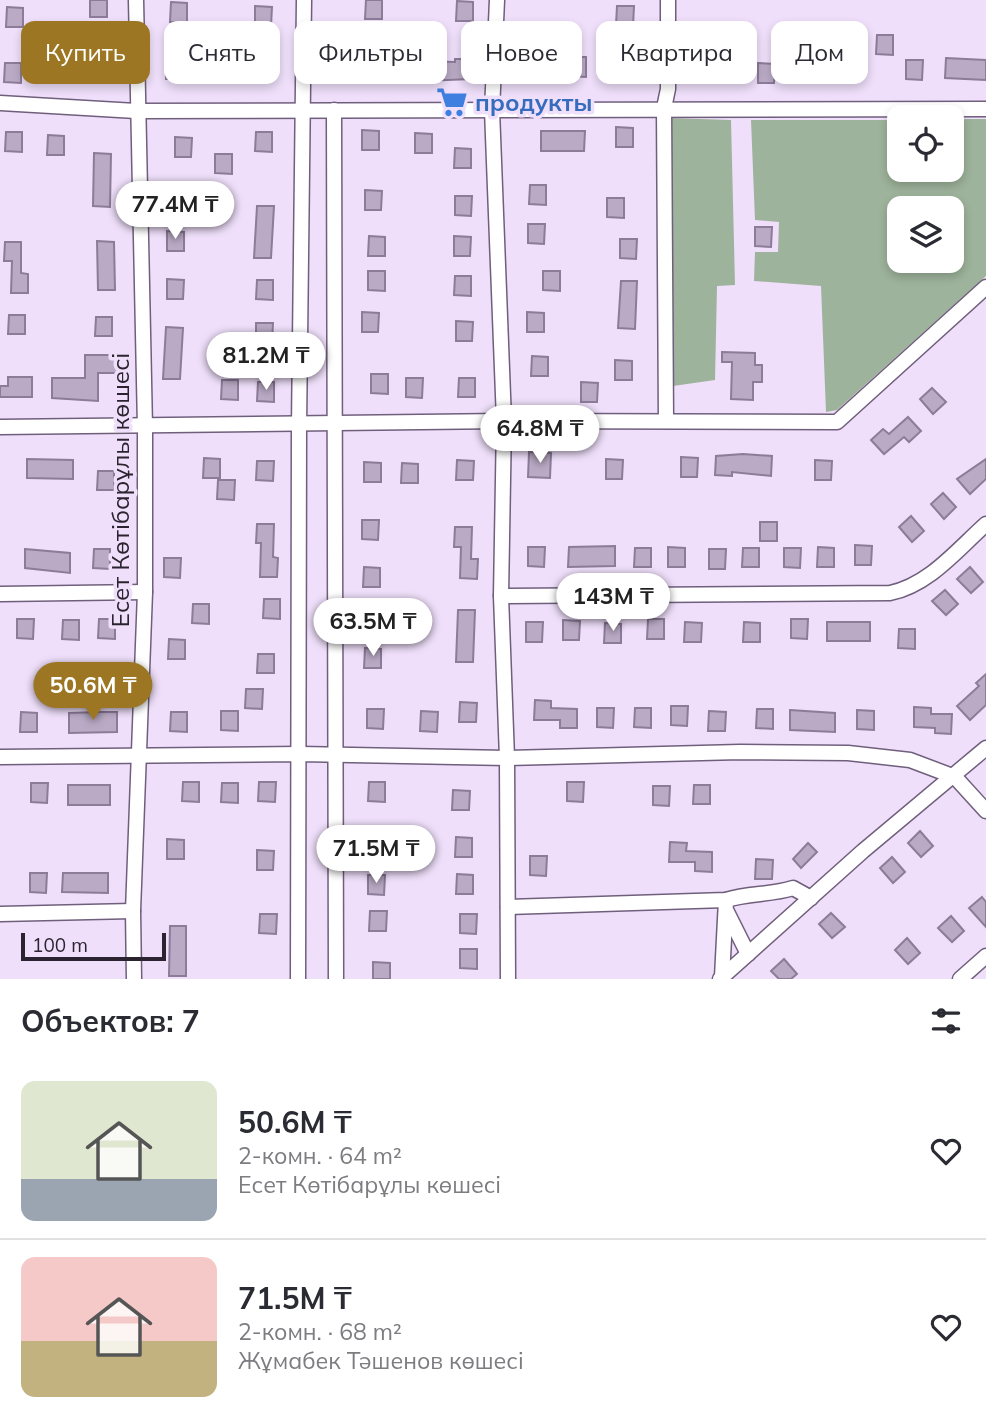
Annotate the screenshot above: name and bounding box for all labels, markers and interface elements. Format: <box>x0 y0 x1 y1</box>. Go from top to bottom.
chip: Купить <box>21 21 150 84</box>
chip: Снять <box>164 21 280 84</box>
chip: Фильтры <box>294 21 447 84</box>
chip: Новое <box>461 21 582 84</box>
chip: Квартира <box>596 21 757 84</box>
chip: Дом <box>771 21 868 84</box>
supermarket icon: продукты <box>435 85 469 119</box>
place label: продукты <box>475 87 592 117</box>
map controls <box>887 105 964 273</box>
button: locate <box>887 105 964 182</box>
pin: 77.4M ₸ <box>110 182 240 241</box>
text: 77.4M ₸ <box>131 189 219 218</box>
button: layers <box>887 196 964 273</box>
pin: 81.2M ₸ <box>201 332 331 392</box>
text: 81.2M ₸ <box>222 340 310 369</box>
street label: Есет Көтібарұлы көшесі <box>105 353 135 627</box>
pin: 64.8M ₸ <box>475 406 605 465</box>
text: 64.8M ₸ <box>496 413 584 442</box>
pin: 143M ₸ <box>556 574 670 633</box>
text: 143M ₸ <box>572 581 654 610</box>
pin: 63.5M ₸ <box>308 598 438 658</box>
text: 63.5M ₸ <box>329 606 417 635</box>
pin: 50.6M ₸ <box>28 662 158 722</box>
text: 50.6M ₸ <box>49 670 137 699</box>
pin: 71.5M ₸ <box>311 826 441 885</box>
text: 71.5M ₸ <box>332 833 420 862</box>
scale bar <box>21 930 166 962</box>
text: 100 m <box>32 933 88 957</box>
text: Объектов: 7 <box>21 1002 200 1040</box>
icon: filters <box>927 1002 965 1040</box>
text: 50.6M ₸ <box>238 1103 352 1141</box>
icon: home <box>77 1109 161 1193</box>
icon: heart <box>927 1132 965 1170</box>
text: 2-комн. · 64 m² <box>238 1141 402 1170</box>
text: Есет Көтібарұлы көшесі <box>238 1170 501 1199</box>
text: 71.5M ₸ <box>238 1279 352 1317</box>
icon: home <box>77 1285 161 1369</box>
icon: heart <box>927 1308 965 1346</box>
text: 2-комн. · 68 m² <box>238 1317 402 1346</box>
text: Жұмабек Тәшенов көшесі <box>238 1346 524 1375</box>

